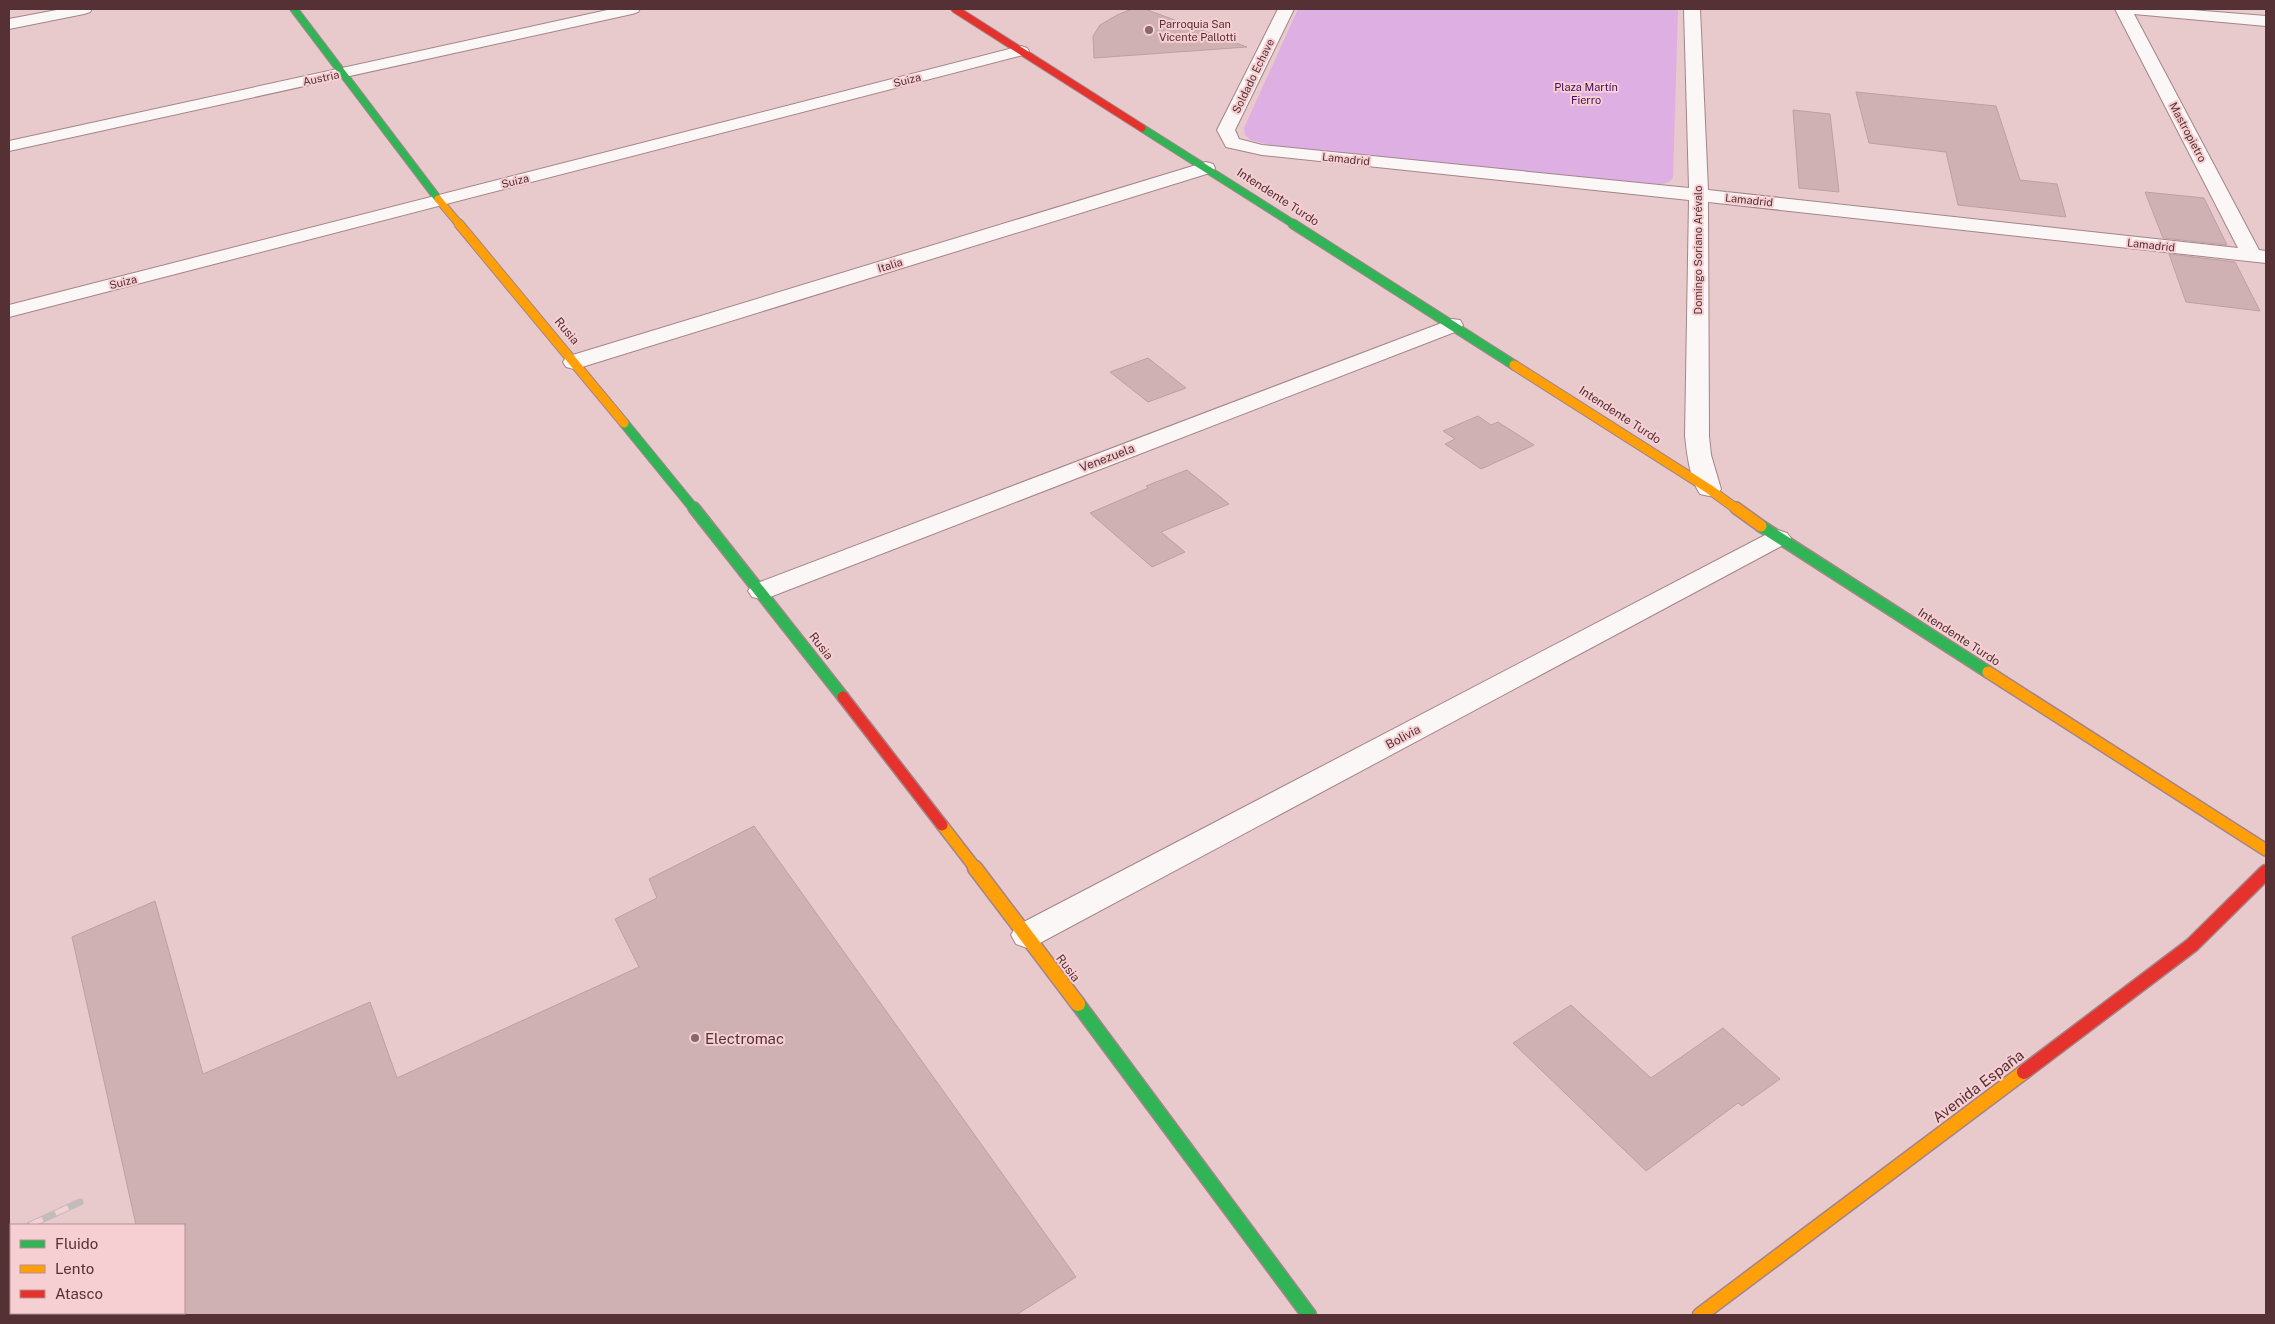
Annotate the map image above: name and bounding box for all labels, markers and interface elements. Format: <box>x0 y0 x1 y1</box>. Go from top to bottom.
place label: Parroquia San Vicente Pallotti <box>1159 18 1236 43</box>
marker: Parroquia San Vicente Pallotti <box>1143 24 1155 36</box>
street label: Soldado Echave <box>1230 37 1276 115</box>
street label: Austria <box>302 68 340 88</box>
street label: Suiza <box>892 71 922 89</box>
park label: Plaza Martín Fierro <box>1554 81 1618 106</box>
street label: Mastropietro <box>2167 100 2209 164</box>
street label: Lamadrid <box>1321 151 1371 167</box>
street label: Intendente Turdo <box>1234 165 1322 229</box>
street label: Suiza <box>500 172 530 190</box>
street label: Domingo Soriano Arévalo <box>1692 186 1704 314</box>
street label: Lamadrid <box>1724 192 1774 208</box>
street label: Lamadrid <box>2126 237 2176 253</box>
street label: Italia <box>876 256 904 274</box>
street label: Suiza <box>108 273 138 291</box>
street label: Rusia <box>552 315 582 347</box>
street label: Intendente Turdo <box>1576 383 1664 447</box>
street label: Venezuela <box>1078 441 1136 475</box>
street label: Intendente Turdo <box>1915 605 2003 669</box>
street label: Rusia <box>806 630 836 662</box>
street label: Bolivia <box>1383 722 1423 752</box>
street label: Rusia <box>1053 952 1083 984</box>
place label: Electromac <box>705 1030 784 1047</box>
marker: Electromac <box>689 1032 701 1044</box>
street label: Avenida España <box>1929 1046 2027 1126</box>
legend <box>10 1224 185 1314</box>
text: Fluido <box>55 1235 98 1252</box>
text: Lento <box>55 1260 94 1277</box>
text: Atasco <box>55 1285 103 1302</box>

